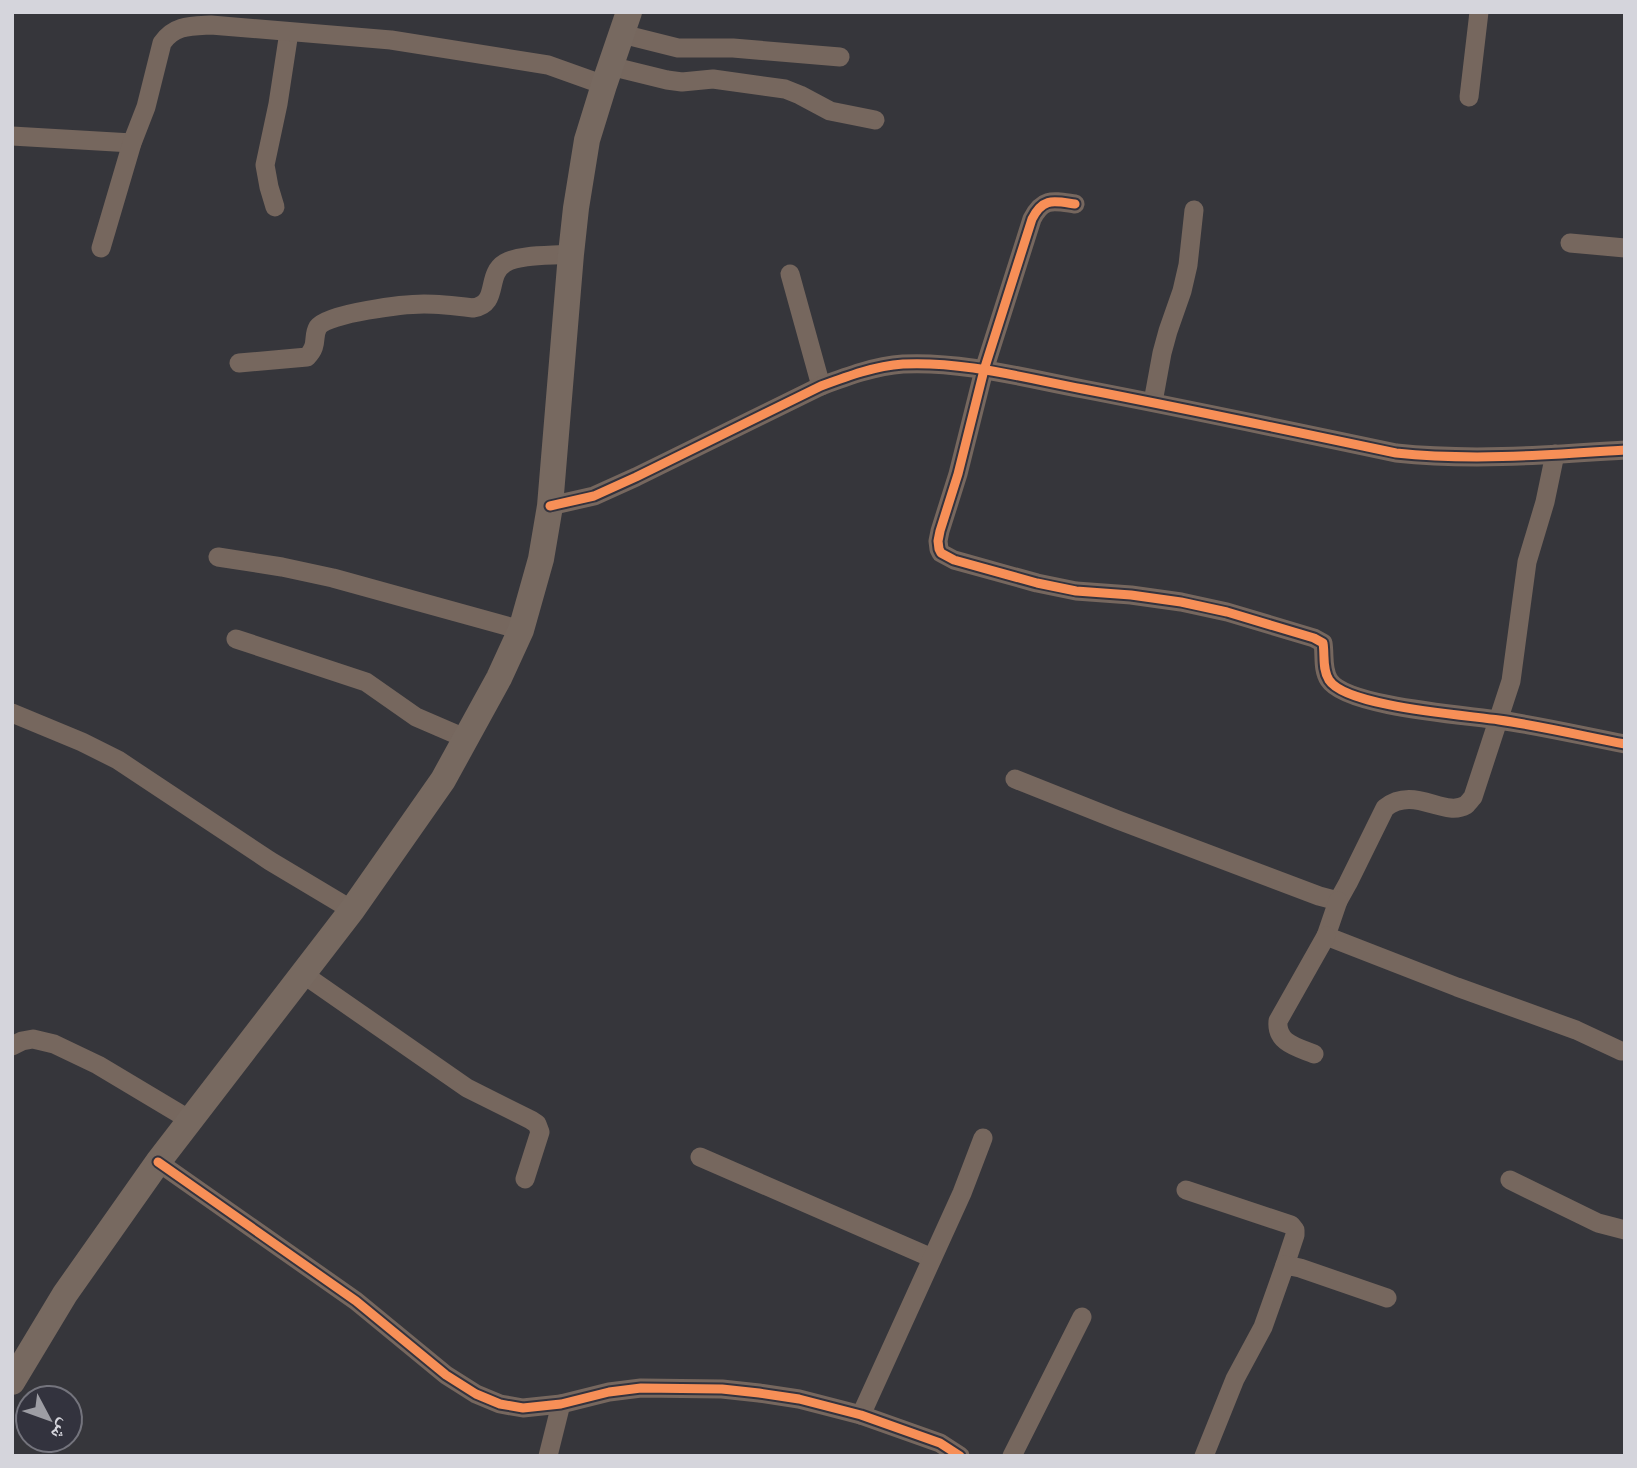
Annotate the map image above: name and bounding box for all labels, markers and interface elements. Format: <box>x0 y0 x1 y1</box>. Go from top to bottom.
north arrow <box>14 1384 84 1454</box>
text: ش <box>46 1415 77 1445</box>

